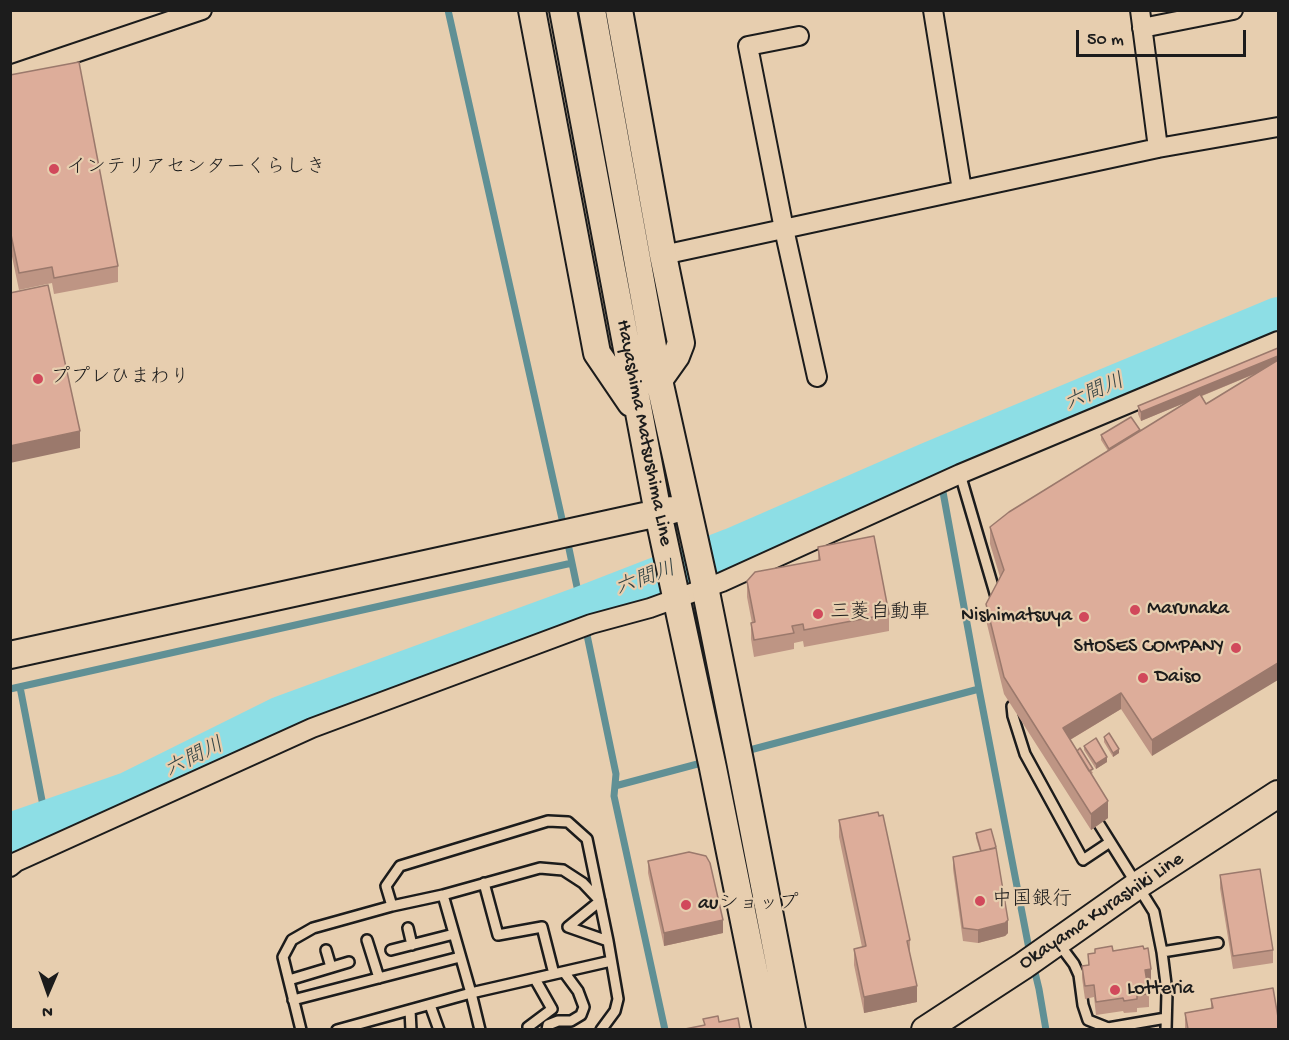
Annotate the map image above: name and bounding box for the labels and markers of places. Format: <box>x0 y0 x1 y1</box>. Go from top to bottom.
place label: インテリアセンターくらしき <box>66 157 326 181</box>
marker: インテリアセンターくらしき <box>47 162 61 176</box>
place label: ププレひまわり <box>50 367 190 391</box>
marker: ププレひまわり <box>31 372 45 386</box>
place label: Marunaka <box>1147 598 1229 622</box>
place label: 三菱自動車 <box>830 602 930 626</box>
marker: Marunaka <box>1128 603 1142 617</box>
place label: Nishimatsuya <box>961 605 1072 629</box>
marker: 三菱自動車 <box>811 607 825 621</box>
marker: Nishimatsuya <box>1077 610 1091 624</box>
place label: SHOSES COMPANY <box>1074 636 1224 660</box>
marker: SHOSES COMPANY <box>1229 641 1243 655</box>
place label: Daiso <box>1155 666 1201 690</box>
marker: Daiso <box>1136 671 1150 685</box>
place label: 中国銀行 <box>992 889 1072 913</box>
place label: auショップ <box>698 893 798 917</box>
marker: 中国銀行 <box>973 894 987 908</box>
marker: auショップ <box>679 898 693 912</box>
place label: Lotteria <box>1127 978 1194 1002</box>
marker: Lotteria <box>1108 983 1122 997</box>

